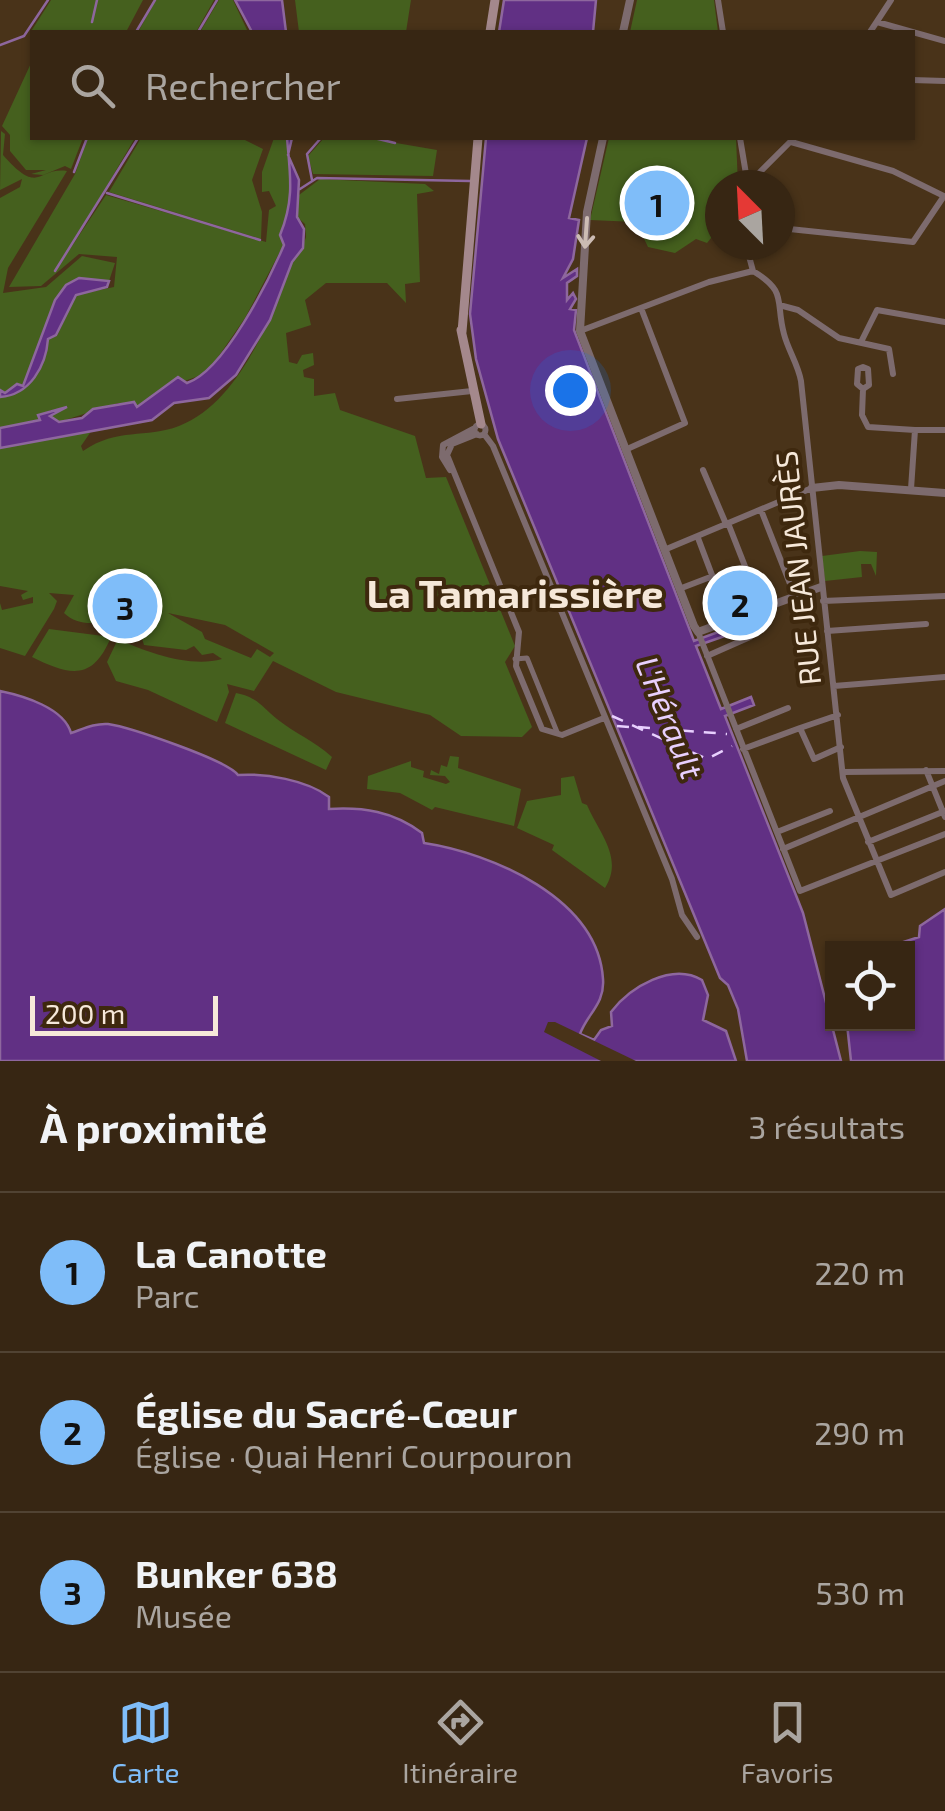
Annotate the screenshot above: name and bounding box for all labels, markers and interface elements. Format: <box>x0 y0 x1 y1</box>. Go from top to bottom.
search box <box>30 30 915 140</box>
icon: search <box>65 58 120 113</box>
text: Rechercher <box>145 62 341 108</box>
pin: 1 <box>624 166 690 240</box>
north arrow <box>705 170 795 260</box>
one-way arrow <box>576 217 595 249</box>
your location <box>545 365 596 416</box>
street label: RUE JEAN JAURÈS <box>767 449 827 687</box>
pin: 2 <box>708 566 772 640</box>
pin: 3 <box>92 568 158 644</box>
district label: La Tamarissière <box>367 568 663 616</box>
water label: L'Hérault <box>629 650 713 785</box>
map controls <box>825 941 915 1031</box>
button: locate <box>825 941 915 1031</box>
scale bar <box>30 991 218 1036</box>
text: 200 m <box>45 996 125 1030</box>
text: À proximité <box>40 1101 267 1151</box>
text: 3 résultats <box>748 1107 905 1145</box>
text: La Canotte <box>135 1230 327 1276</box>
text: 1 <box>66 1253 79 1291</box>
text: 220 m <box>815 1253 905 1291</box>
text: Parc <box>135 1276 199 1314</box>
text: Église du Sacré-Cœur <box>135 1390 517 1436</box>
text: 2 <box>63 1413 82 1451</box>
text: 290 m <box>814 1413 905 1451</box>
text: Église · Quai Henri Courpouron <box>135 1436 572 1474</box>
text: Bunker 638 <box>135 1550 338 1596</box>
text: 3 <box>63 1573 82 1611</box>
text: 530 m <box>816 1573 905 1611</box>
text: Musée <box>135 1596 232 1634</box>
tab: Carte <box>111 1695 180 1789</box>
tab: Itinéraire <box>402 1695 518 1789</box>
tab: Favoris <box>741 1695 834 1789</box>

